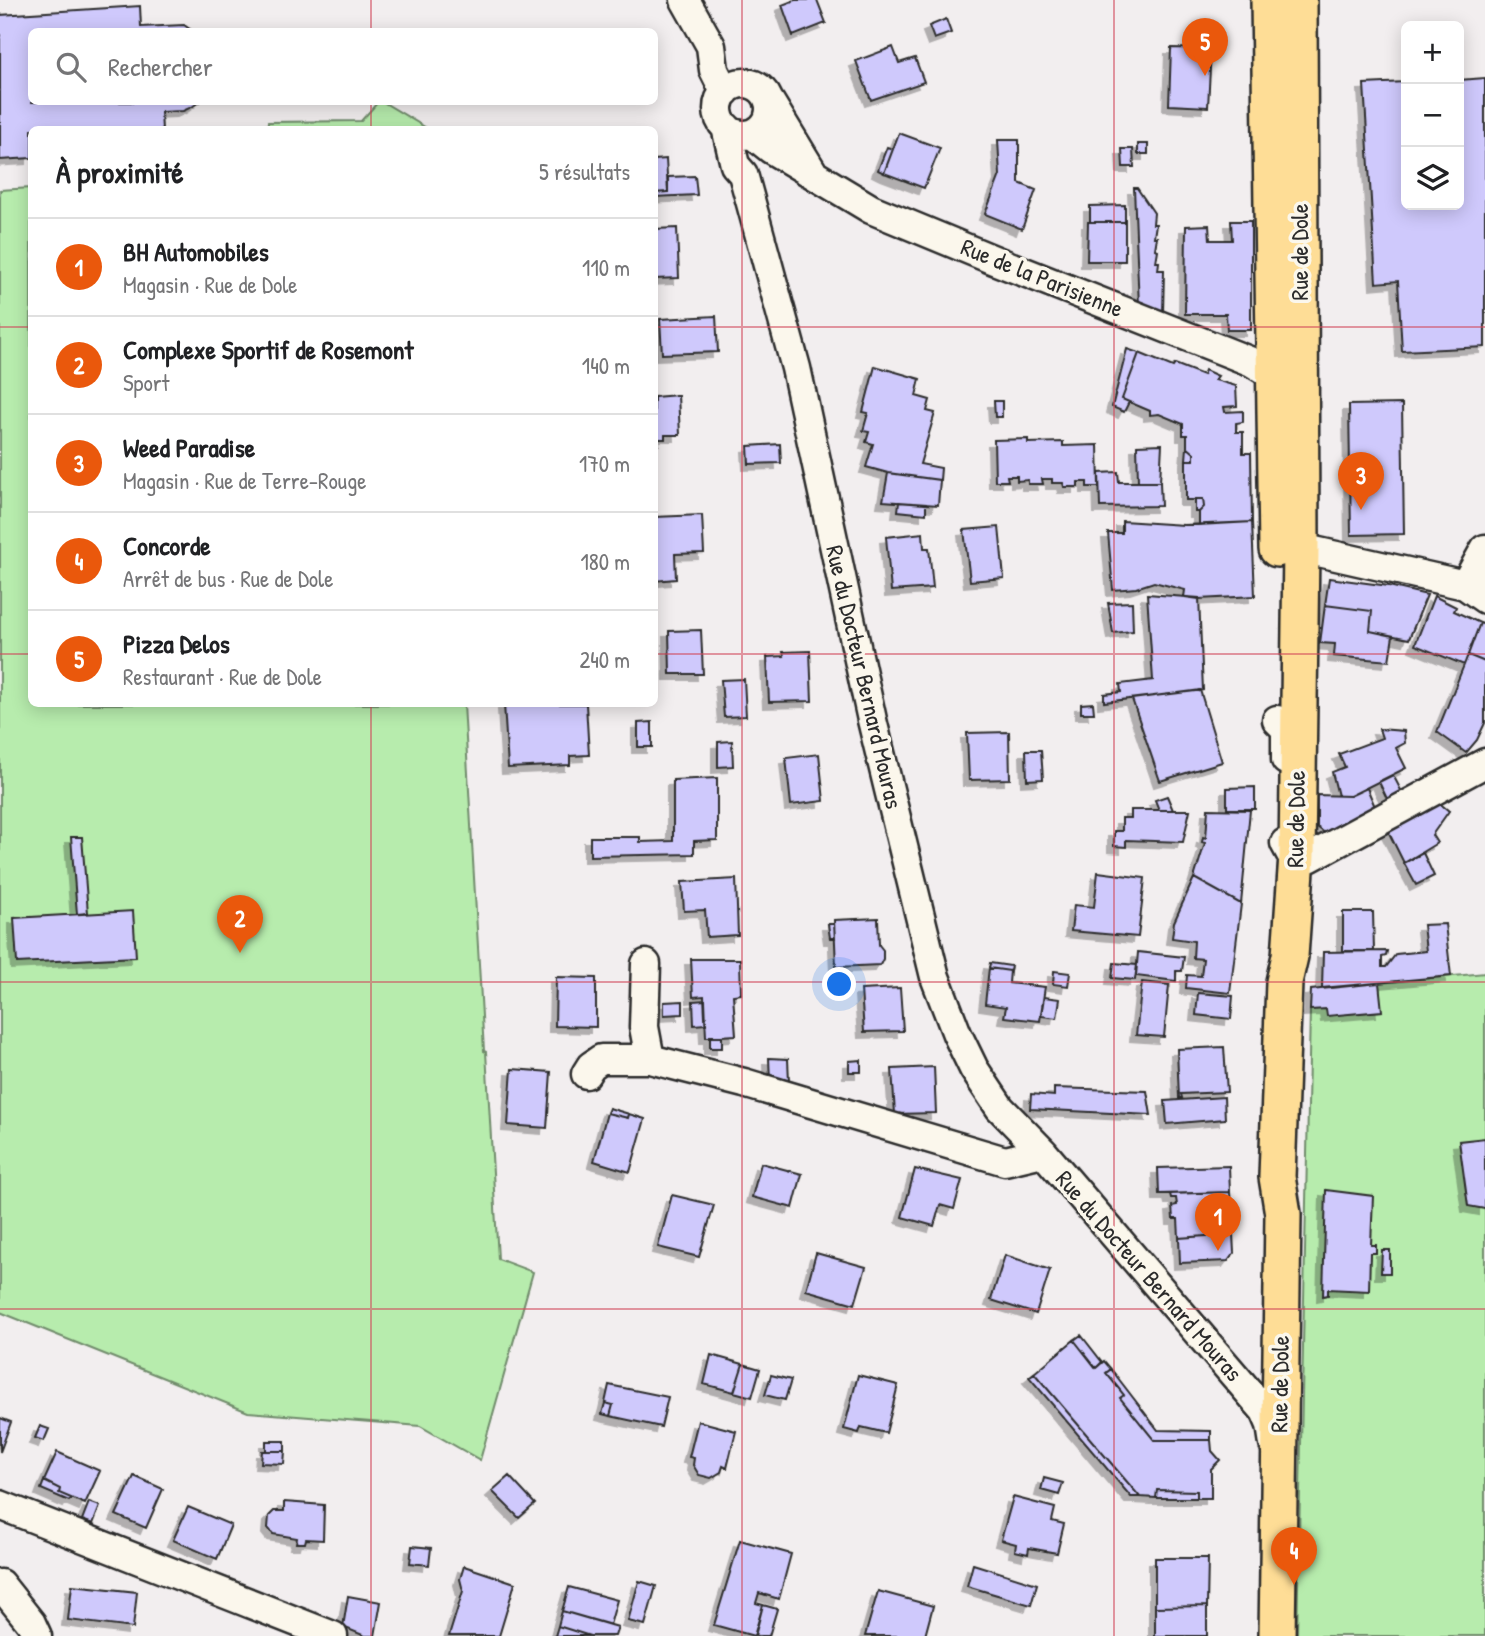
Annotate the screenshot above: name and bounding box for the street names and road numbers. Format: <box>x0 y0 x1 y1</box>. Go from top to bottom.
street label: Rue de Dole <box>1283 203 1315 301</box>
street label: Rue de la Parisienne <box>957 230 1129 324</box>
street label: Rue du Docteur Bernard Mouras <box>819 542 911 812</box>
street label: Rue de Dole <box>1278 770 1312 868</box>
street label: Rue du Docteur Bernard Mouras <box>1049 1163 1250 1387</box>
street label: Rue de Dole <box>1262 1335 1296 1433</box>

